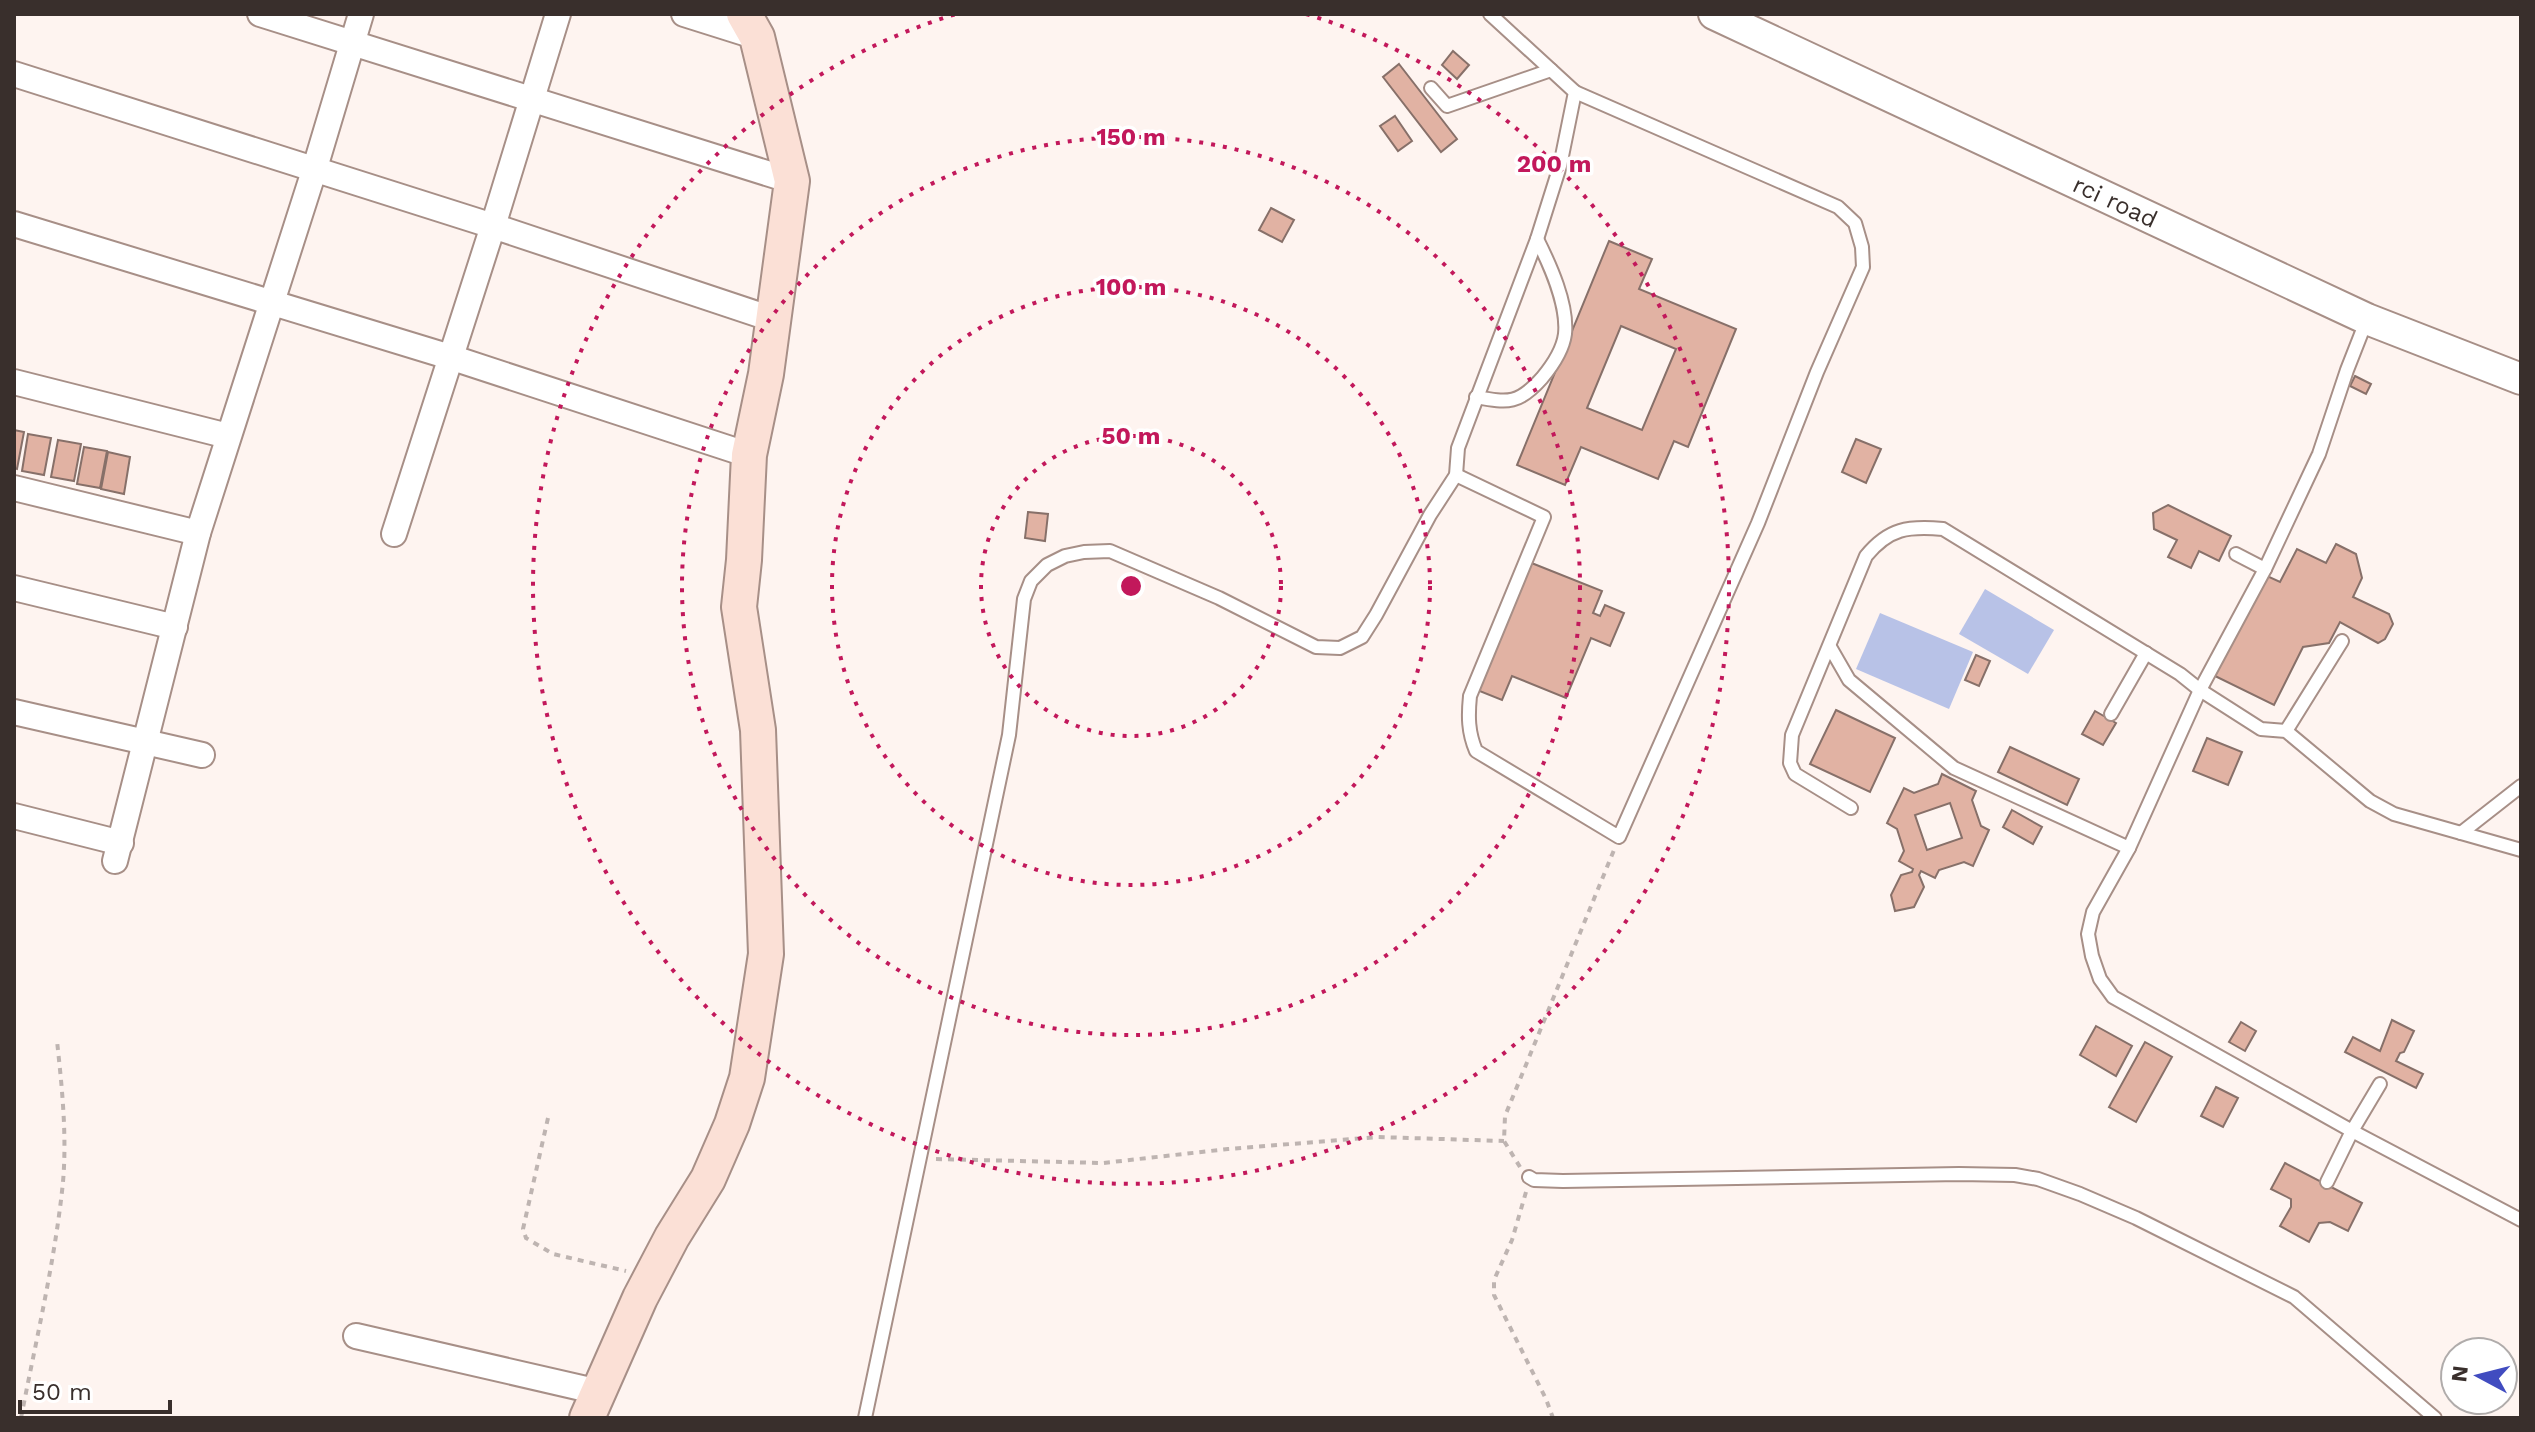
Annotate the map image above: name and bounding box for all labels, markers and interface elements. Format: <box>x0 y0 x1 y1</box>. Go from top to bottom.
text: 150 m <box>1096 123 1166 151</box>
text: 200 m <box>1517 150 1591 178</box>
street label: rci road <box>2068 170 2162 234</box>
text: 100 m <box>1096 273 1166 301</box>
text: 50 m <box>1102 422 1160 450</box>
centre of rings <box>1117 572 1145 600</box>
north arrow <box>2439 1336 2519 1416</box>
scale bar <box>20 1364 170 1414</box>
text: N <box>2446 1364 2473 1383</box>
text: 50 m <box>32 1378 92 1406</box>

